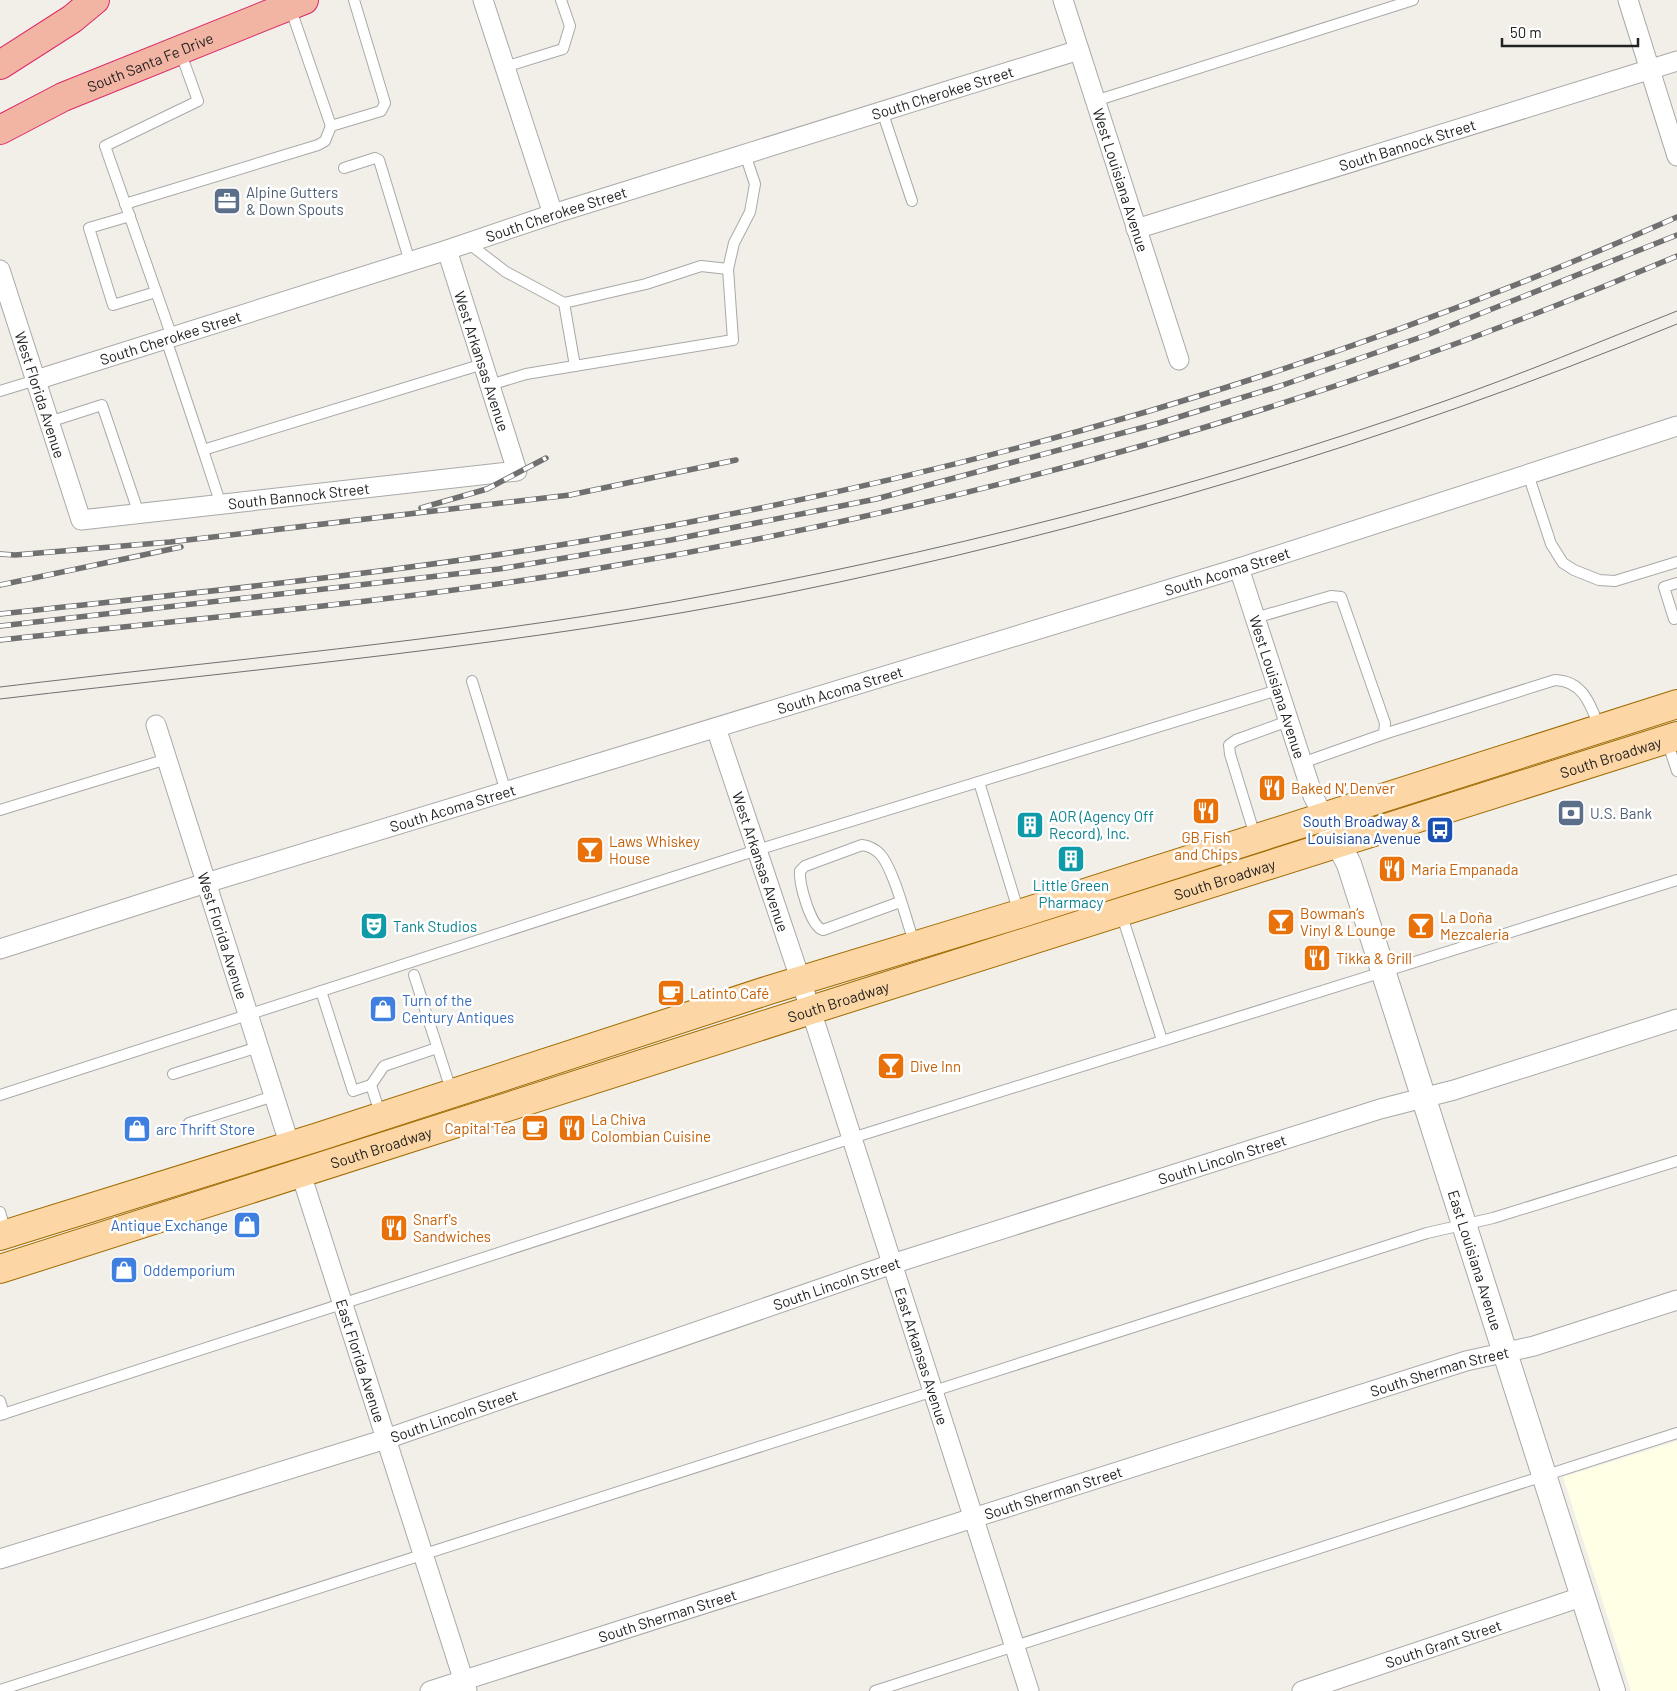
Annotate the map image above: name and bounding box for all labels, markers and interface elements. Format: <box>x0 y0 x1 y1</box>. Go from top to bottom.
scale bar <box>1502 15 1638 47</box>
text: 50 m <box>1510 23 1542 41</box>
street label: South Santa Fe Drive <box>84 28 216 95</box>
street label: South Cherokee Street <box>869 62 1016 123</box>
street label: West Louisiana Avenue <box>1089 106 1153 254</box>
street label: South Bannock Street <box>1337 115 1478 174</box>
place label: Alpine Gutters & Down Spouts <box>246 183 344 218</box>
street label: South Cherokee Street <box>483 183 629 245</box>
office icon: Alpine Gutters & Down Spouts <box>212 186 242 216</box>
street label: West Arkansas Avenue <box>451 289 513 433</box>
street label: South Cherokee Street <box>97 307 243 368</box>
street label: West Florida Avenue <box>11 329 69 460</box>
street label: South Bannock Street <box>227 479 370 512</box>
street label: South Acoma Street <box>1162 543 1292 599</box>
street label: West Louisiana Avenue <box>1246 613 1309 761</box>
street label: South Acoma Street <box>775 662 905 717</box>
street label: South Broadway <box>1558 732 1664 782</box>
restaurant icon: Baked N' Denver <box>1257 773 1287 803</box>
place label: Baked N' Denver <box>1291 779 1396 797</box>
street label: South Acoma Street <box>387 780 518 835</box>
street label: West Arkansas Avenue <box>729 789 793 934</box>
restaurant icon: GB Fish and Chips <box>1191 796 1221 826</box>
bank icon: U.S. Bank <box>1556 798 1586 828</box>
place label: U.S. Bank <box>1590 804 1652 822</box>
place label: AOR (Agency Off Record), Inc. <box>1049 807 1154 842</box>
building icon: AOR (Agency Off Record), Inc. <box>1015 810 1045 840</box>
place label: South Broadway & Louisiana Avenue <box>1303 812 1421 847</box>
bus stop icon: South Broadway & Louisiana Avenue <box>1425 815 1455 845</box>
place label: GB Fish and Chips <box>1174 828 1238 863</box>
place label: Laws Whiskey House <box>609 832 700 867</box>
bar icon: Laws Whiskey House <box>575 835 605 865</box>
building icon: Little Green Pharmacy <box>1056 844 1086 874</box>
restaurant icon: Maria Empanada <box>1377 854 1407 884</box>
street label: South Broadway <box>1171 855 1278 904</box>
place label: Maria Empanada <box>1411 860 1518 878</box>
street label: West Florida Avenue <box>194 870 252 1001</box>
place label: Little Green Pharmacy <box>1033 876 1109 911</box>
place label: Bowman’s Vinyl & Lounge <box>1300 904 1396 939</box>
bar icon: Bowman’s Vinyl & Lounge <box>1266 907 1296 937</box>
place label: La Doña Mezcaleria <box>1440 908 1509 943</box>
theatre icon: Tank Studios <box>359 911 389 941</box>
bar icon: La Doña Mezcaleria <box>1406 911 1436 941</box>
place label: Tank Studios <box>393 917 477 935</box>
restaurant icon: Tikka & Grill <box>1302 943 1332 973</box>
place label: Tikka & Grill <box>1336 949 1412 967</box>
street label: South Broadway <box>785 977 891 1026</box>
cafe icon: Latinto Café <box>656 978 686 1008</box>
place label: Latinto Café <box>690 984 769 1002</box>
place label: Turn of the Century Antiques <box>402 991 514 1026</box>
shop icon: Turn of the Century Antiques <box>368 994 398 1024</box>
bar icon: Dive Inn <box>876 1051 906 1081</box>
place label: Dive Inn <box>910 1057 961 1075</box>
place label: La Chiva Colombian Cuisine <box>591 1110 711 1145</box>
cafe icon: Capital Tea <box>520 1113 550 1143</box>
restaurant icon: La Chiva Colombian Cuisine <box>557 1113 587 1143</box>
shop icon: arc Thrift Store <box>122 1114 152 1144</box>
place label: Capital Tea <box>445 1119 516 1137</box>
place label: arc Thrift Store <box>156 1120 255 1138</box>
street label: South Broadway <box>328 1123 434 1172</box>
street label: South Lincoln Street <box>1156 1130 1288 1188</box>
street label: East Louisiana Avenue <box>1445 1188 1506 1332</box>
shop icon: Antique Exchange <box>232 1210 262 1240</box>
place label: Snarf's Sandwiches <box>413 1210 491 1245</box>
restaurant icon: Snarf's Sandwiches <box>379 1213 409 1243</box>
place label: Antique Exchange <box>111 1216 228 1234</box>
street label: South Lincoln Street <box>771 1253 902 1313</box>
shop icon: Oddemporium <box>109 1255 139 1285</box>
place label: Oddemporium <box>143 1261 235 1279</box>
street label: East Arkansas Avenue <box>891 1285 952 1427</box>
street label: East Florida Avenue <box>333 1297 389 1425</box>
street label: South Sherman Street <box>1368 1343 1511 1400</box>
street label: South Lincoln Street <box>388 1385 520 1446</box>
street label: South Sherman Street <box>982 1462 1124 1523</box>
street label: South Sherman Street <box>596 1585 739 1646</box>
street label: South Grant Street <box>1383 1616 1504 1671</box>

